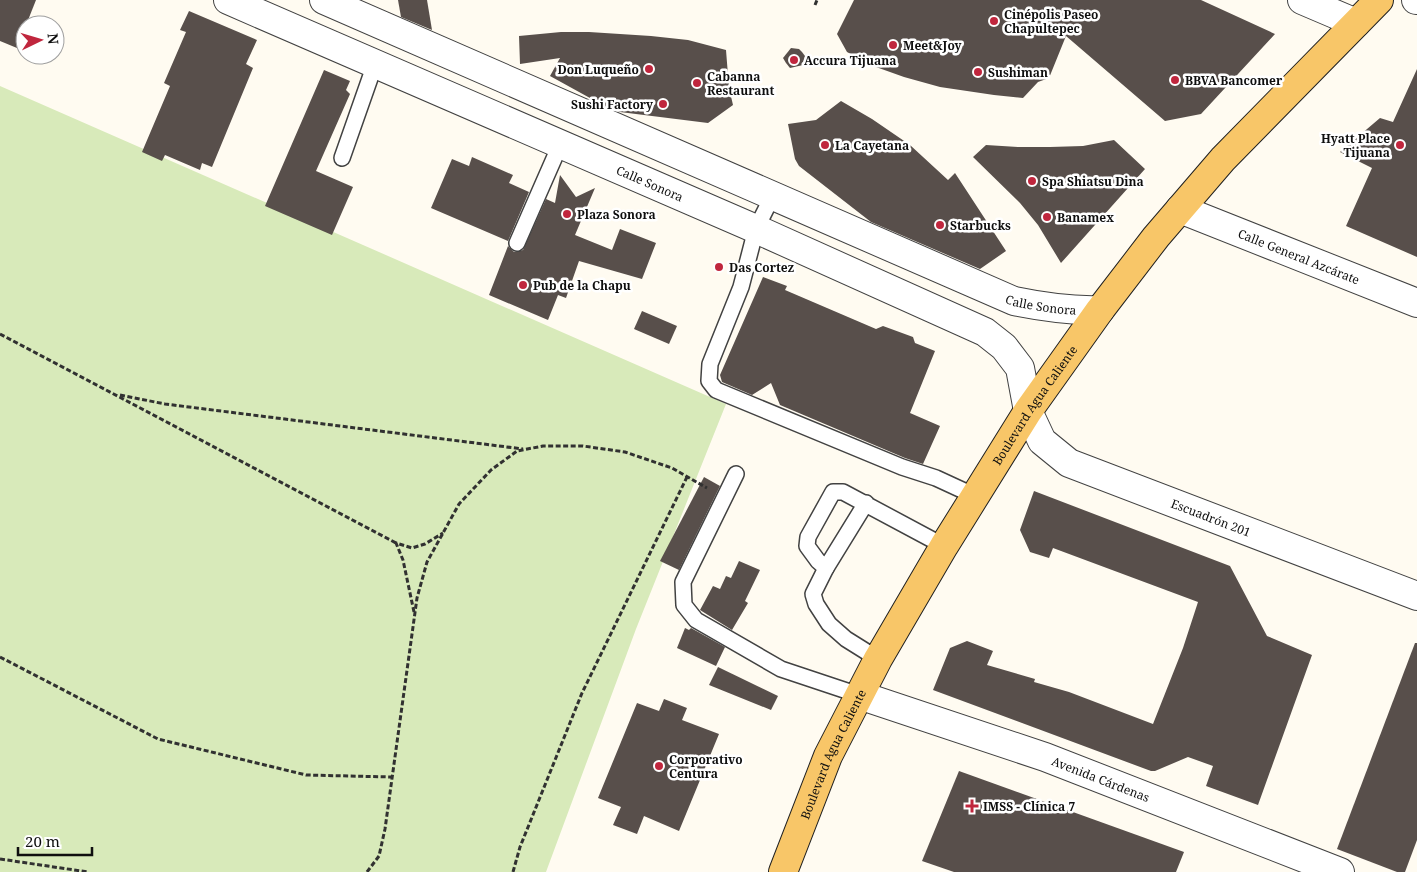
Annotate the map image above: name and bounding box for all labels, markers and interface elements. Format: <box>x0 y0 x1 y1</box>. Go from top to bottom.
place label: Cinépolis Paseo Chapultepec <box>1004 6 1098 37</box>
north arrow <box>15 15 65 65</box>
marker: Cinépolis Paseo Chapultepec <box>988 15 1000 27</box>
text: N <box>44 32 63 45</box>
place label: Meet&Joy <box>903 37 962 54</box>
marker: Meet&Joy <box>887 39 899 51</box>
place label: Accura Tijuana <box>804 52 896 69</box>
marker: Accura Tijuana <box>788 54 800 66</box>
place label: Don Luqueño <box>557 61 639 78</box>
marker: Don Luqueño <box>643 63 655 75</box>
place label: Sushiman <box>988 64 1048 81</box>
marker: Sushiman <box>972 66 984 78</box>
place label: Cabanna Restaurant <box>707 68 774 99</box>
place label: BBVA Bancomer <box>1185 72 1283 89</box>
marker: BBVA Bancomer <box>1169 74 1181 86</box>
marker: Cabanna Restaurant <box>691 77 703 89</box>
place label: Sushi Factory <box>571 96 653 113</box>
marker: Sushi Factory <box>657 98 669 110</box>
place label: Hyatt Place Tijuana <box>1321 130 1390 161</box>
place label: La Cayetana <box>835 137 909 154</box>
marker: La Cayetana <box>819 139 831 151</box>
marker: Hyatt Place Tijuana <box>1394 139 1406 151</box>
street label: Calle Sonora <box>614 161 686 205</box>
place label: Spa Shiatsu Dina <box>1042 173 1144 190</box>
marker: Spa Shiatsu Dina <box>1026 175 1038 187</box>
place label: Plaza Sonora <box>577 206 656 223</box>
marker: Plaza Sonora <box>561 208 573 220</box>
place label: Banamex <box>1057 209 1114 226</box>
marker: Banamex <box>1041 211 1053 223</box>
place label: Starbucks <box>950 217 1011 234</box>
marker: Starbucks <box>934 219 946 231</box>
street label: Calle General Azcárate <box>1236 224 1362 288</box>
place label: Das Cortez <box>729 259 794 276</box>
marker: Das Cortez <box>713 261 725 273</box>
place label: Pub de la Chapu <box>533 277 631 294</box>
marker: Pub de la Chapu <box>517 279 529 291</box>
street label: Calle Sonora <box>1003 290 1077 318</box>
street label: Boulevard Agua Caliente <box>988 342 1081 468</box>
street label: Escuadrón 201 <box>1169 494 1253 540</box>
street label: Boulevard Agua Caliente <box>796 686 870 822</box>
place label: Corporativo Centura <box>669 751 743 782</box>
street label: Avenida Cárdenas <box>1050 752 1152 805</box>
marker: Corporativo Centura <box>653 760 665 772</box>
place label: IMSS - Clínica 7 <box>983 798 1075 815</box>
marker: IMSS - Clínica 7 <box>965 799 979 813</box>
scale bar <box>18 824 91 856</box>
text: 20 m <box>25 831 60 851</box>

